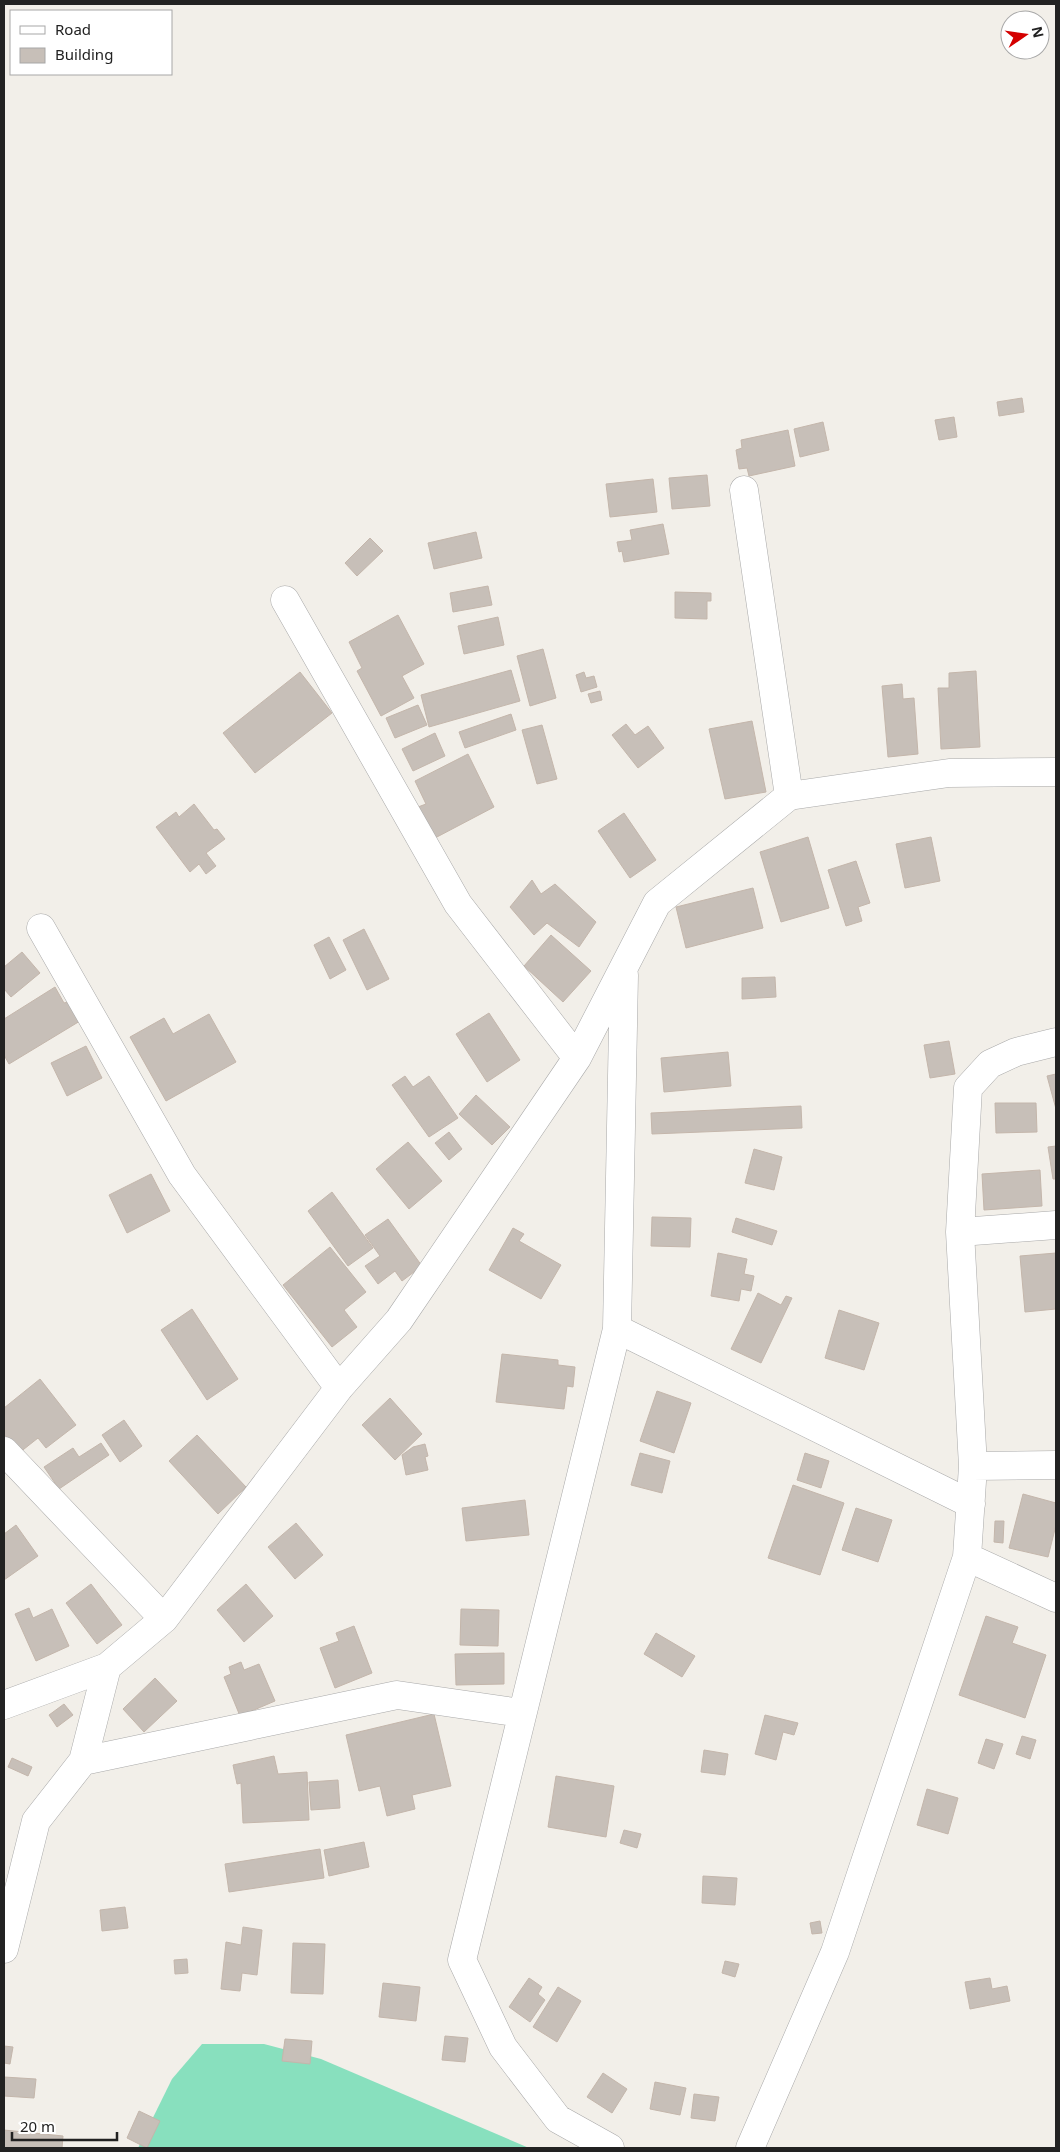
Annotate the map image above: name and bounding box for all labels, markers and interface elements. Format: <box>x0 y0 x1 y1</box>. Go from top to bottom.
legend <box>10 10 172 75</box>
north arrow <box>1000 10 1050 60</box>
text: Road <box>55 19 91 39</box>
text: N <box>1028 24 1049 40</box>
text: Building <box>55 44 113 64</box>
scale bar <box>12 2110 118 2142</box>
text: 20 m <box>20 2116 55 2136</box>

